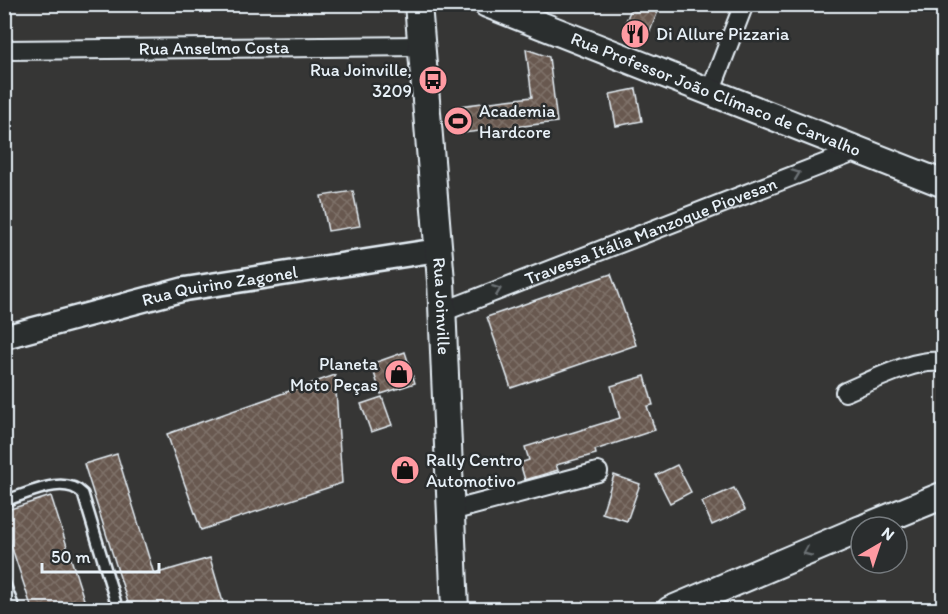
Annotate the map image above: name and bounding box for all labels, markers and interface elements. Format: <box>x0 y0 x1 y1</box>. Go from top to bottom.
restaurant icon: Di Allure Pizzaria <box>619 18 651 50</box>
place label: Di Allure Pizzaria <box>656 23 790 45</box>
street label: Rua Professor João Clímaco de Carvalho <box>568 27 864 161</box>
street label: Rua Anselmo Costa <box>139 36 290 60</box>
place label: Rua Joinville, 3209 <box>310 59 412 102</box>
bus stop icon: Rua Joinville, 3209 <box>417 64 449 96</box>
place label: Academia Hardcore <box>479 100 556 143</box>
sports icon: Academia Hardcore <box>442 105 474 137</box>
one-way arrow <box>790 169 801 181</box>
street label: Travessa Itália Manzoque Piovesan <box>522 172 780 290</box>
street label: Rua Joinville <box>428 256 455 355</box>
street label: Rua Quirino Zagonel <box>139 261 299 311</box>
one-way arrow <box>491 285 501 298</box>
place label: Planeta Moto Peças <box>290 353 379 396</box>
shop icon: Planeta Moto Peças <box>383 358 415 390</box>
place label: Rally Centro Automotivo <box>426 449 522 492</box>
shop icon: Rally Centro Automotivo <box>389 454 421 486</box>
north arrow <box>849 515 909 575</box>
text: N <box>878 523 898 545</box>
scale bar <box>42 536 159 574</box>
one-way arrow <box>802 545 813 557</box>
text: 50 m <box>51 546 91 568</box>

